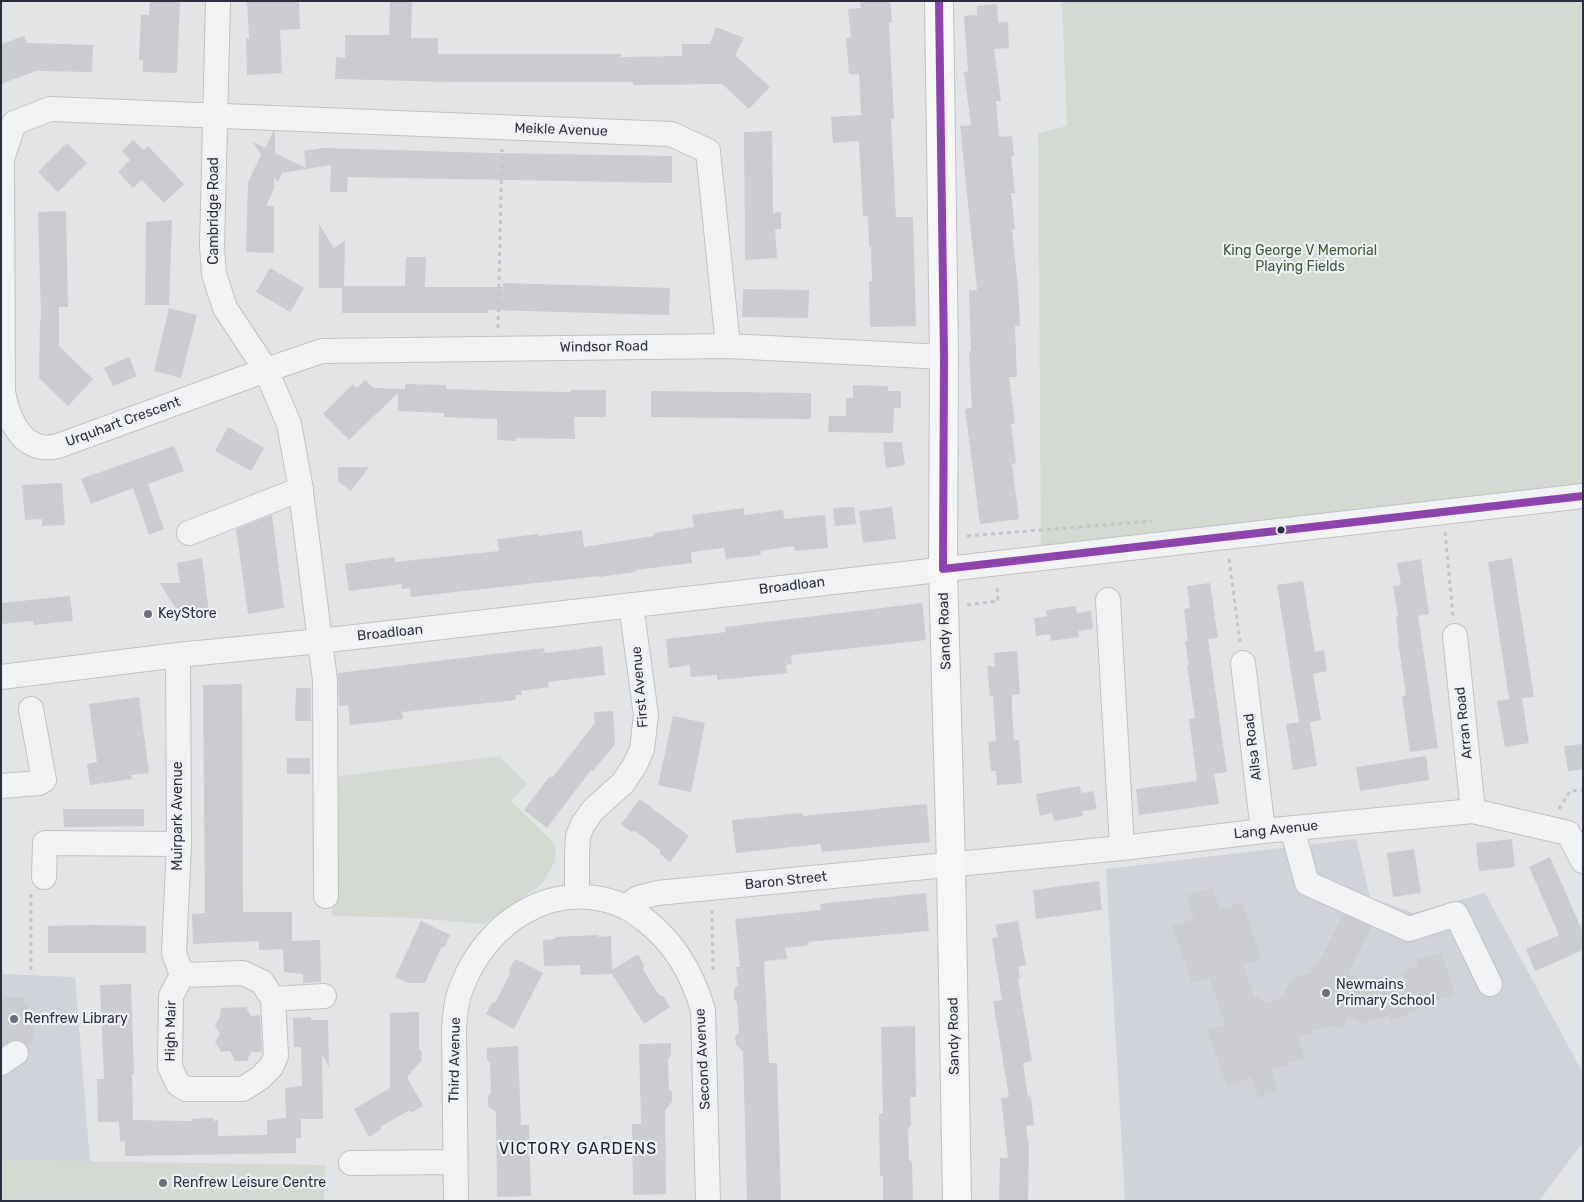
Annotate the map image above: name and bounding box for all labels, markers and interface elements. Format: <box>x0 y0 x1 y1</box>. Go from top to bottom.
street label: Meikle Avenue <box>514 120 608 140</box>
street label: Cambridge Road <box>206 157 222 265</box>
park label: King George V Memorial Playing Fields <box>1223 243 1377 276</box>
street label: Windsor Road <box>560 338 648 356</box>
street label: Urquhart Crescent <box>63 393 183 451</box>
unlabelled marker <box>1276 525 1286 535</box>
street label: Broadloan <box>758 574 826 598</box>
street label: Sandy Road <box>935 592 955 670</box>
place label: KeyStore <box>158 606 217 622</box>
marker: KeyStore <box>142 608 154 620</box>
street label: Broadloan <box>356 621 424 645</box>
street label: First Avenue <box>628 645 652 729</box>
street label: Arran Road <box>1452 686 1476 760</box>
street label: Ailsa Road <box>1241 712 1265 782</box>
street label: Muirpark Avenue <box>170 761 186 871</box>
street label: Lang Avenue <box>1233 817 1319 843</box>
street label: Baron Street <box>744 868 828 894</box>
place label: Newmains Primary School <box>1336 977 1435 1010</box>
marker: Newmains Primary School <box>1320 987 1332 999</box>
street label: Sandy Road <box>945 997 963 1075</box>
street label: High Mair <box>162 1000 180 1062</box>
street label: Second Avenue <box>692 1008 714 1110</box>
place label: Renfrew Library <box>24 1011 128 1027</box>
marker: Renfrew Library <box>8 1013 20 1025</box>
street label: Third Avenue <box>446 1017 464 1103</box>
district label: VICTORY GARDENS <box>497 1139 659 1159</box>
place label: Renfrew Leisure Centre <box>173 1175 326 1191</box>
marker: Renfrew Leisure Centre <box>157 1177 169 1189</box>

